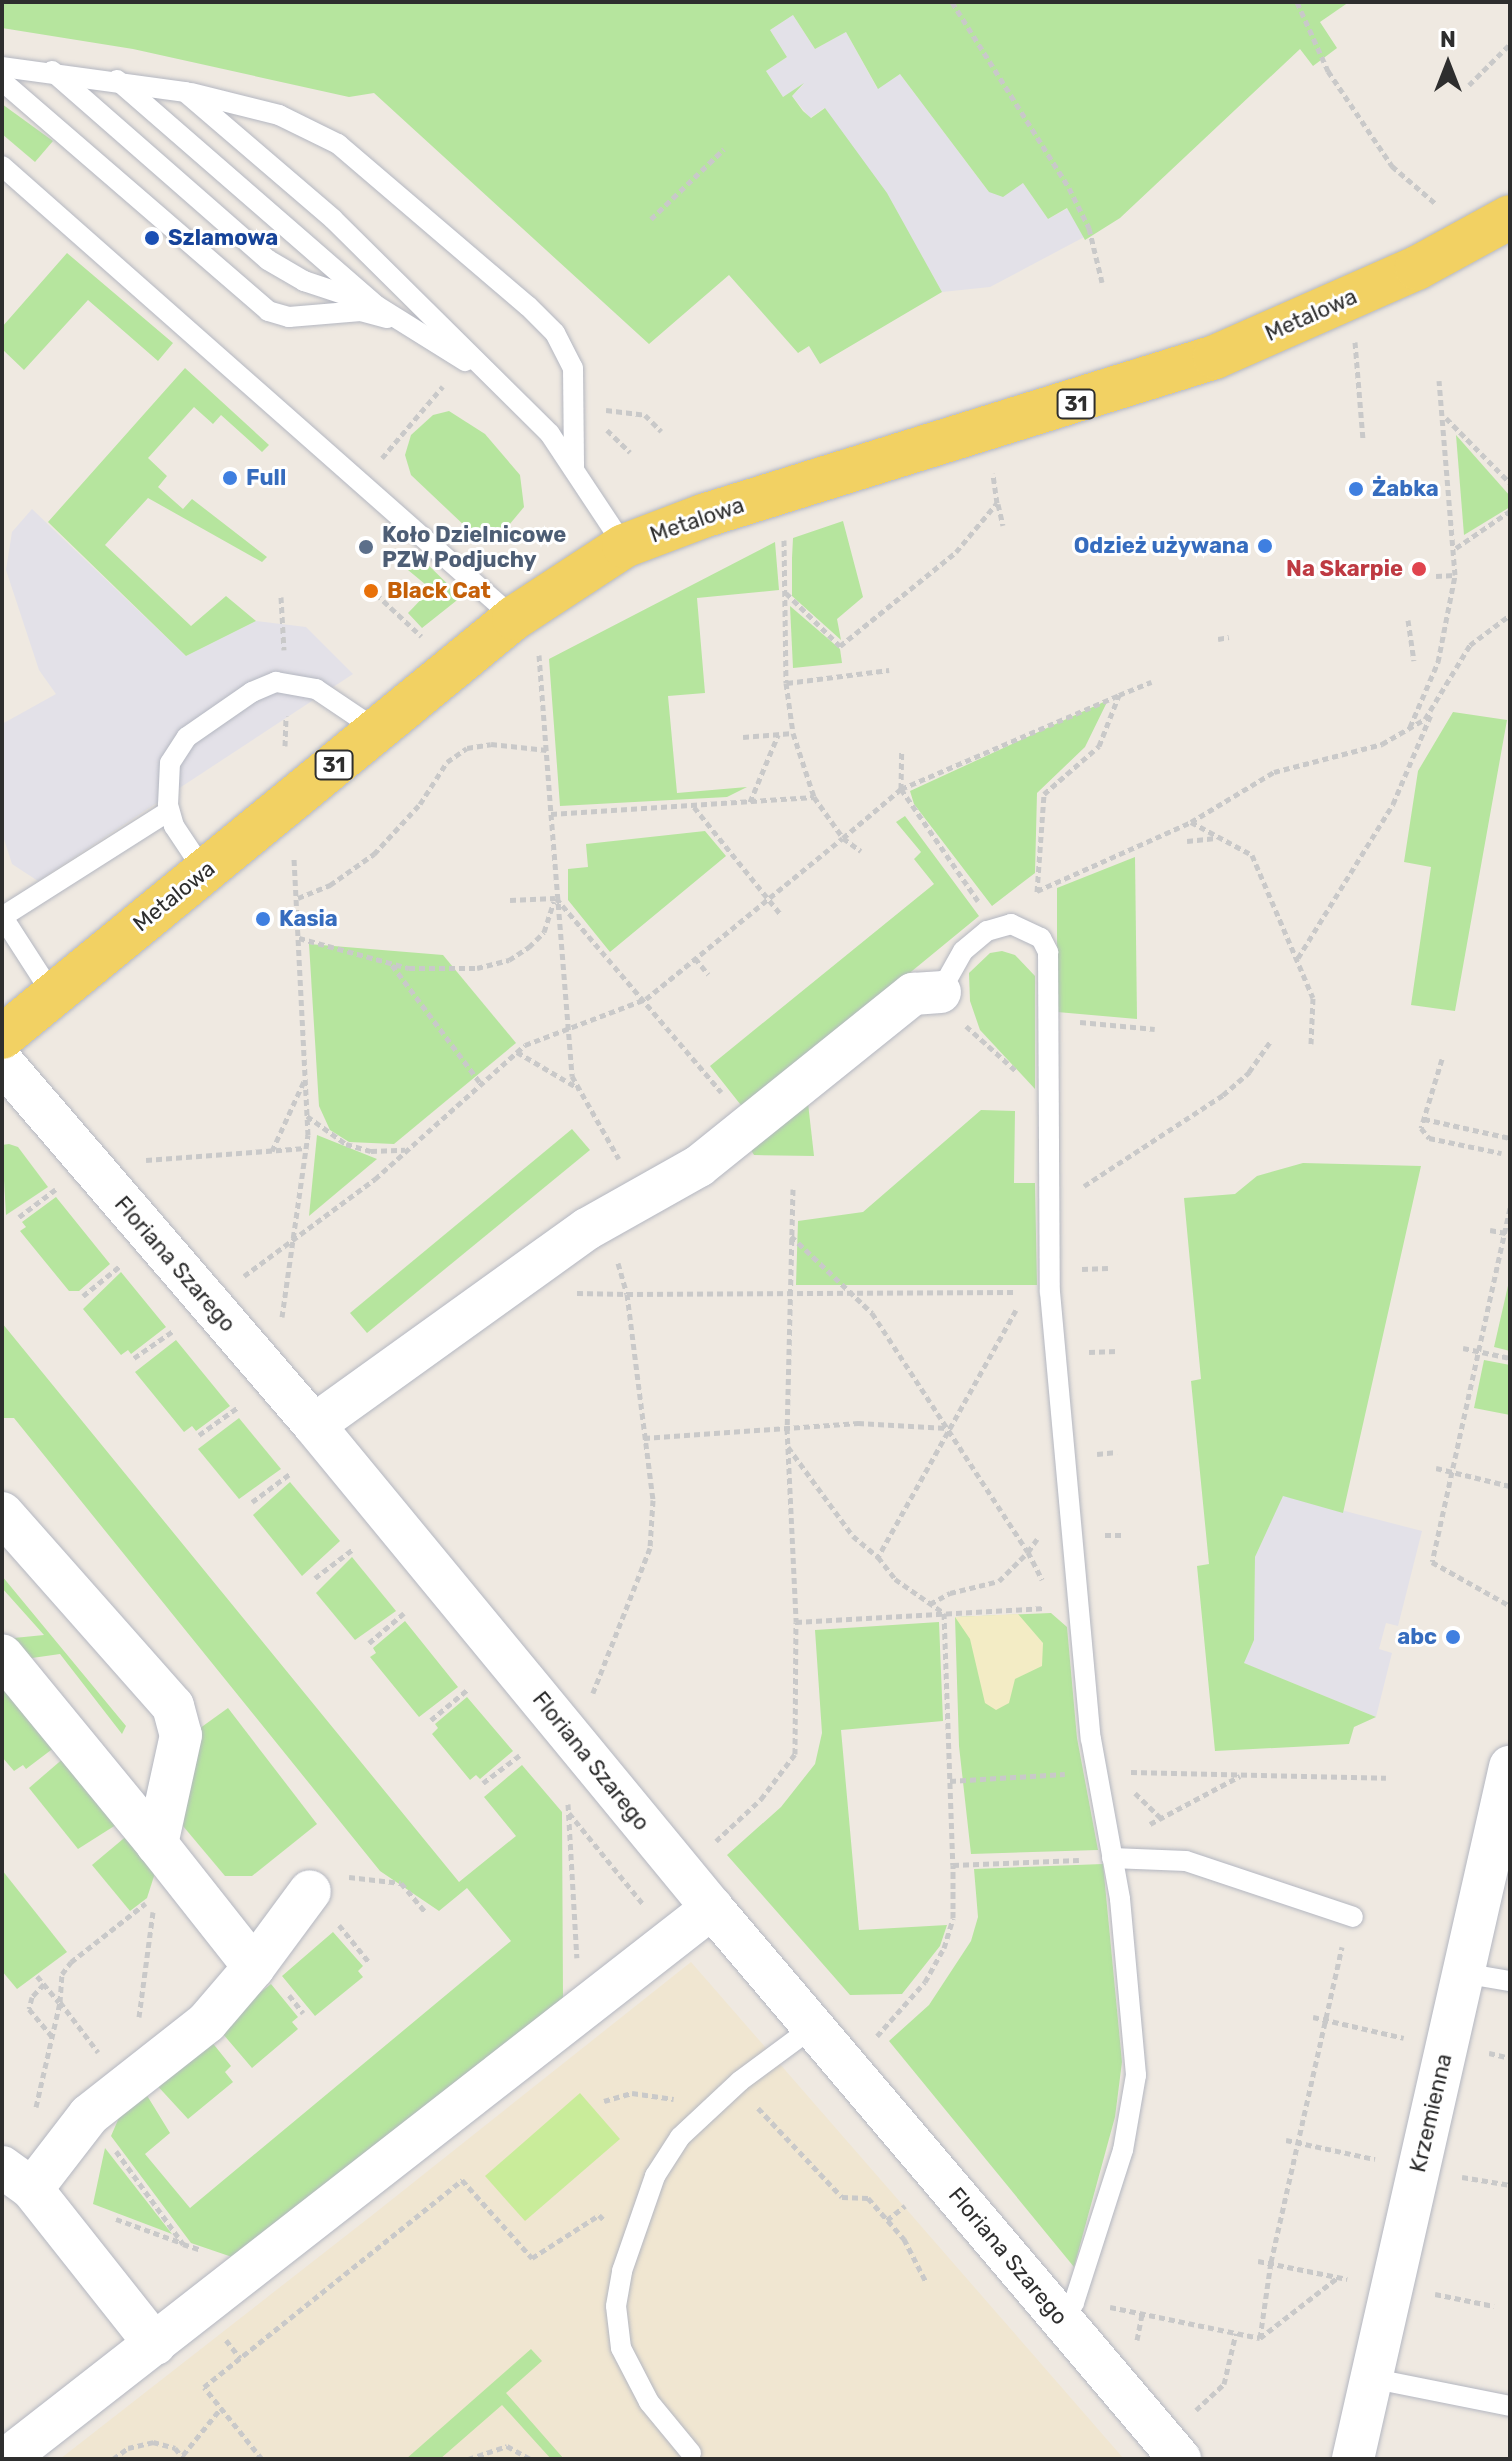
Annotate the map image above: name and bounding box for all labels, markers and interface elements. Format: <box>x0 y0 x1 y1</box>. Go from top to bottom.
north arrow <box>1408 24 1488 104</box>
text: N <box>1440 26 1456 53</box>
place label: Szlamowa <box>168 225 278 251</box>
marker: Szlamowa <box>143 229 161 247</box>
street label: Metalowa <box>1261 283 1361 347</box>
road number: 31 <box>1056 388 1096 420</box>
place label: Full <box>246 465 286 491</box>
marker: Full <box>221 469 239 487</box>
place label: Żabka <box>1372 476 1439 502</box>
marker: Żabka <box>1347 480 1365 498</box>
street label: Metalowa <box>647 492 747 548</box>
place label: Koło Dzielnicowe PZW Podjuchy <box>382 521 566 572</box>
place label: Odzież używana <box>1074 533 1249 559</box>
marker: Odzież używana <box>1256 537 1274 555</box>
marker: Koło Dzielnicowe PZW Podjuchy <box>357 538 375 556</box>
place label: Na Skarpie <box>1286 556 1403 582</box>
marker: Na Skarpie <box>1410 560 1428 578</box>
place label: Black Cat <box>387 578 491 604</box>
marker: Black Cat <box>362 582 380 600</box>
road number: 31 <box>314 749 354 781</box>
street label: Metalowa <box>128 855 220 937</box>
place label: Kasia <box>279 906 338 932</box>
marker: Kasia <box>254 910 272 928</box>
street label: Floriana Szarego <box>109 1191 241 1337</box>
place label: abc <box>1397 1624 1437 1650</box>
marker: abc <box>1444 1628 1462 1646</box>
street label: Floriana Szarego <box>527 1686 655 1836</box>
street label: Krzemienna <box>1405 2051 1457 2175</box>
street label: Floriana Szarego <box>943 2182 1073 2330</box>

